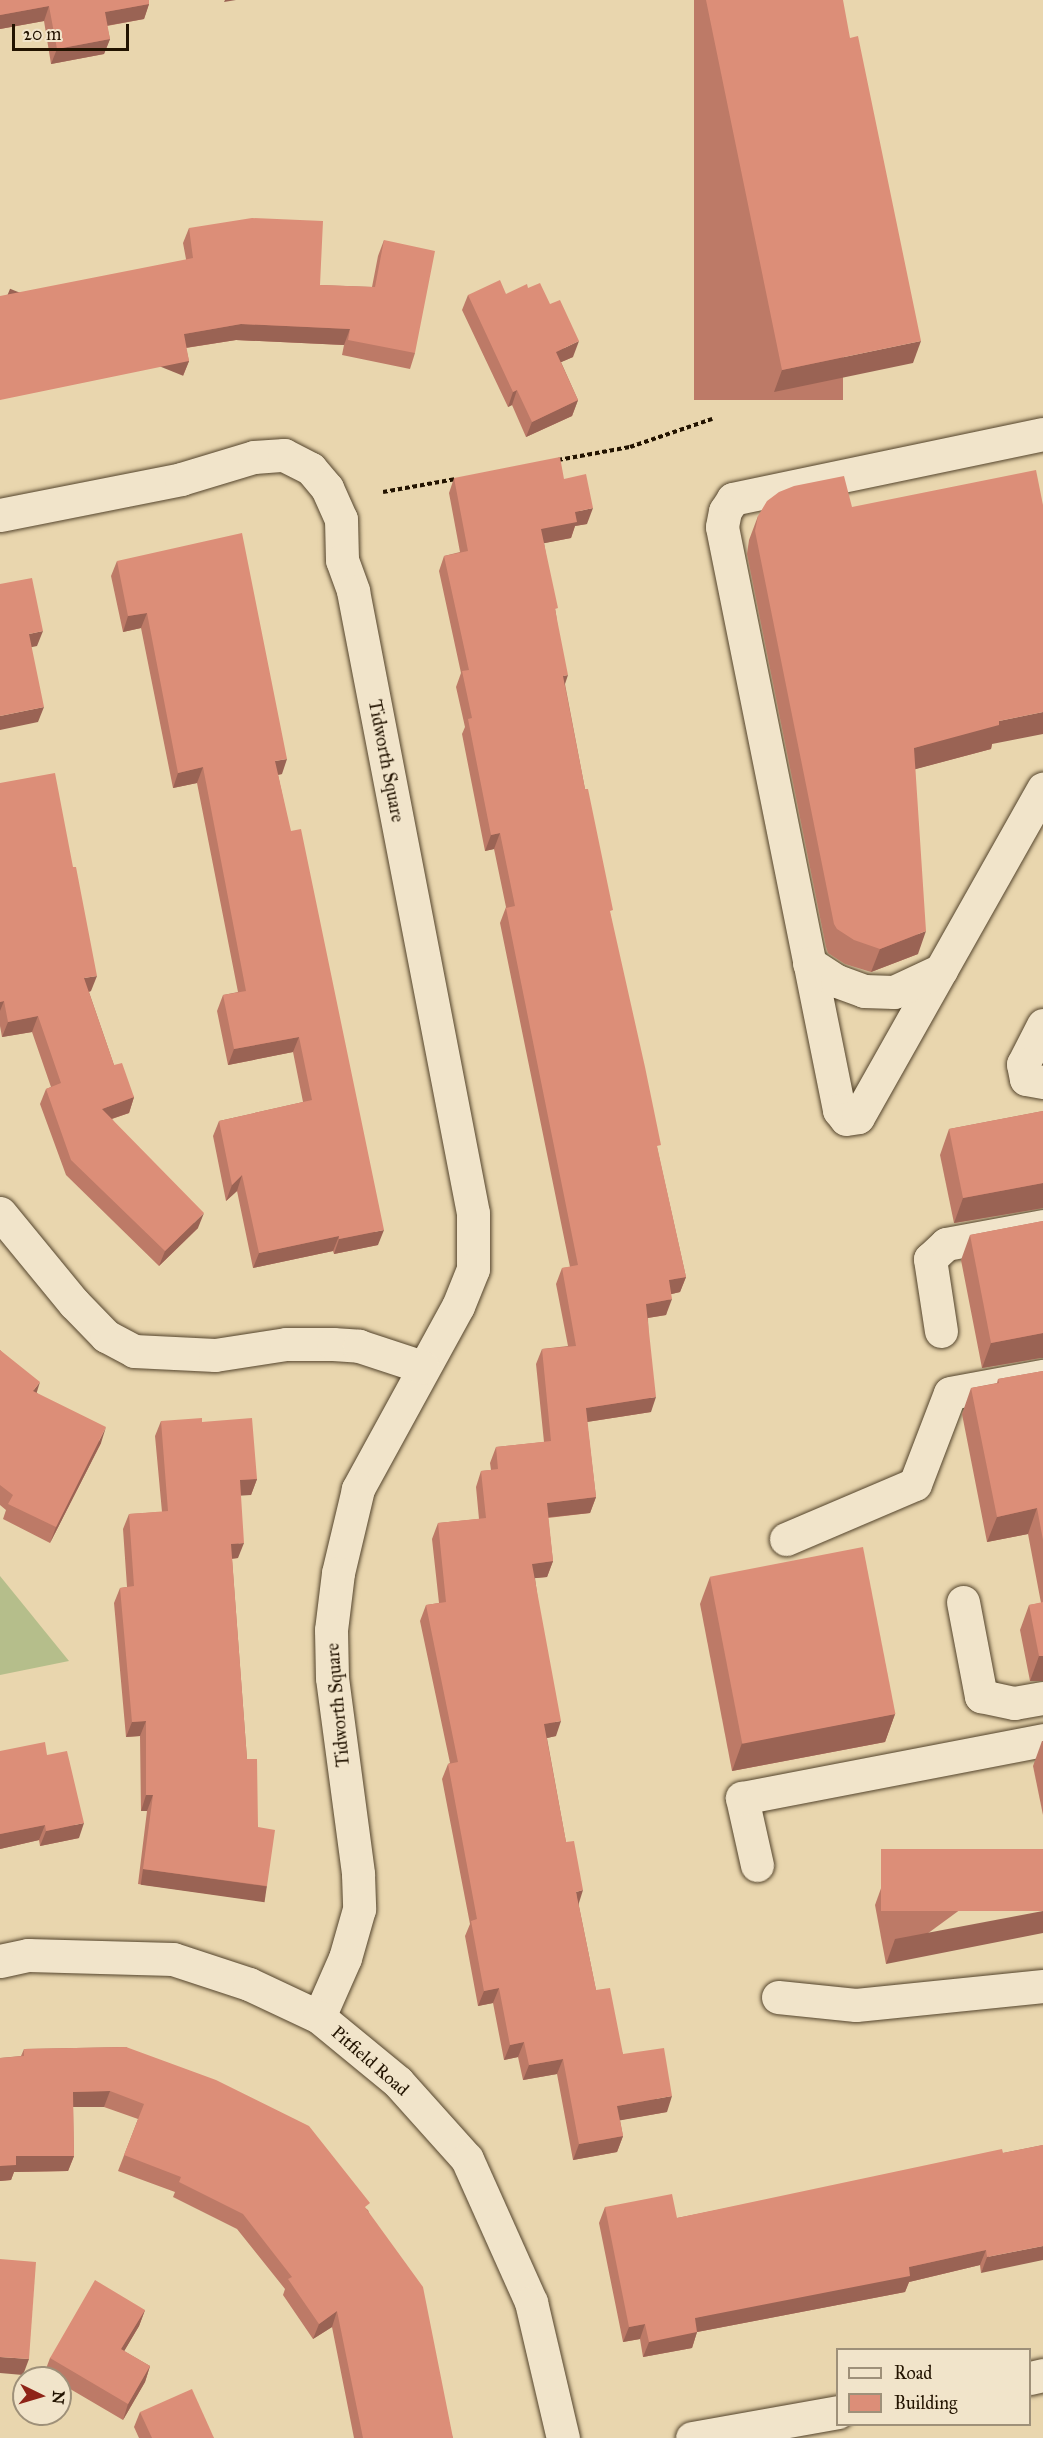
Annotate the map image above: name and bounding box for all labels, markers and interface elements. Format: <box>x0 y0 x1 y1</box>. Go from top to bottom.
scale bar <box>15 12 132 50</box>
text: 20 m <box>23 23 61 45</box>
street label: Tidworth Square <box>364 698 408 824</box>
street label: Tidworth Square <box>322 1642 354 1768</box>
street label: Pitfield Road <box>327 2022 413 2100</box>
legend <box>836 2348 1031 2426</box>
text: Road <box>894 2362 932 2384</box>
north arrow <box>12 2366 72 2426</box>
text: N <box>48 2390 68 2405</box>
text: Building <box>894 2392 957 2414</box>

